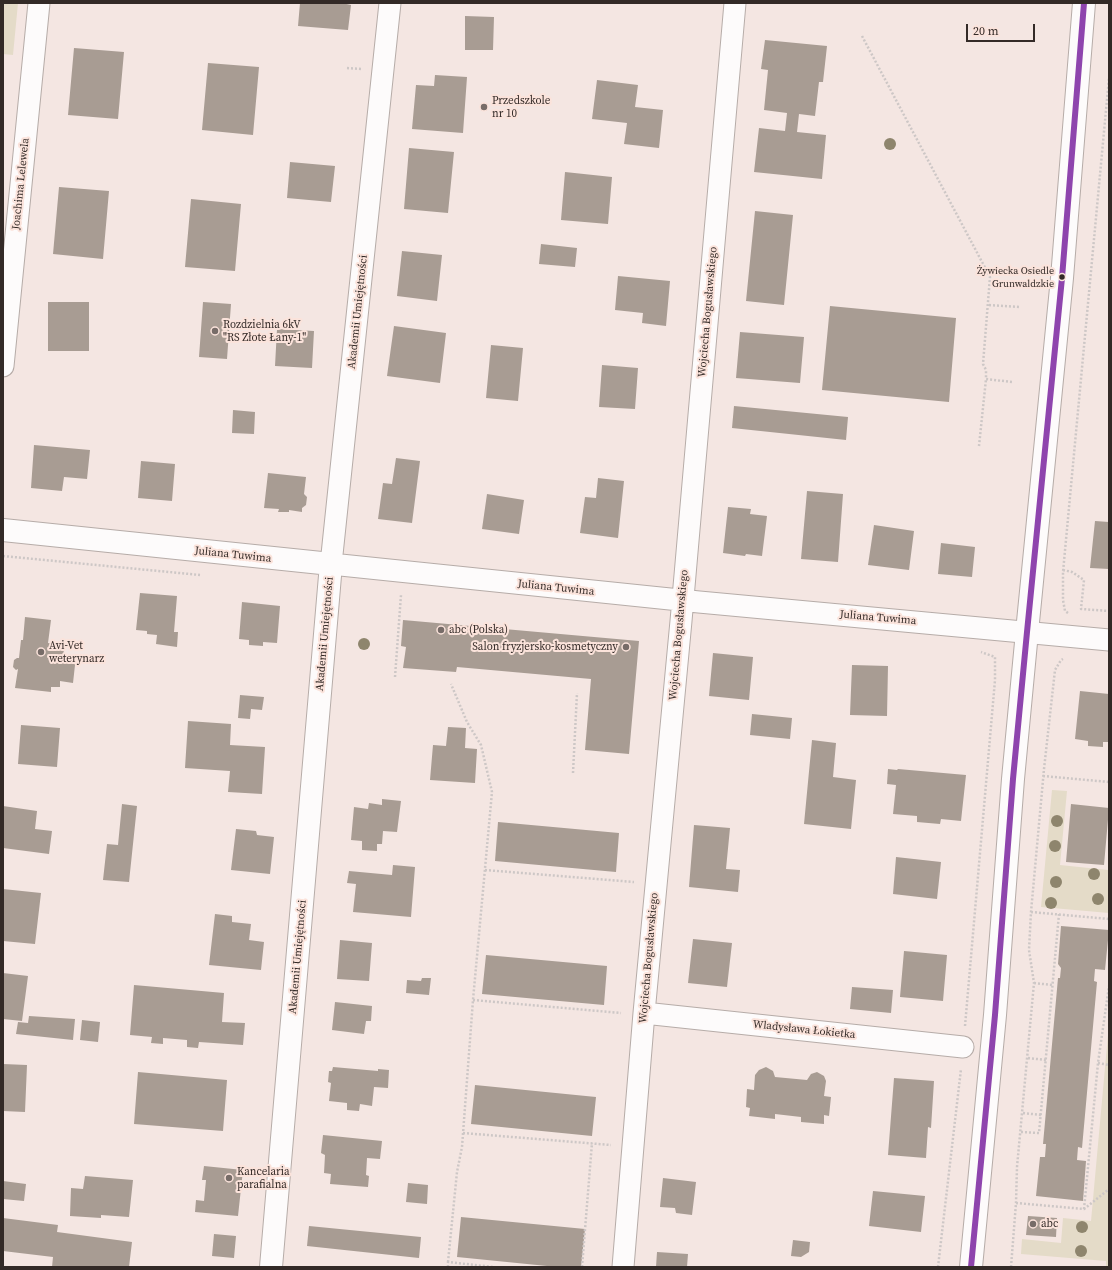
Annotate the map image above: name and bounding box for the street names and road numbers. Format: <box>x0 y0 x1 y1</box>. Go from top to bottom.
street label: Joachima Lelewela <box>10 138 32 230</box>
street label: Wojciecha Bogusławskiego <box>696 246 720 378</box>
street label: Akademii Umiejętności <box>345 254 371 370</box>
street label: Juliana Tuwima <box>194 544 272 566</box>
street label: Wojciecha Bogusławskiego <box>667 569 691 701</box>
street label: Akademii Umiejętności <box>313 576 337 692</box>
street label: Juliana Tuwima <box>517 577 595 599</box>
street label: Juliana Tuwima <box>839 608 917 628</box>
street label: Wojciecha Bogusławskiego <box>637 892 661 1024</box>
street label: Akademii Umiejętności <box>286 899 310 1015</box>
street label: Wladysława Łokietka <box>752 1018 856 1042</box>

